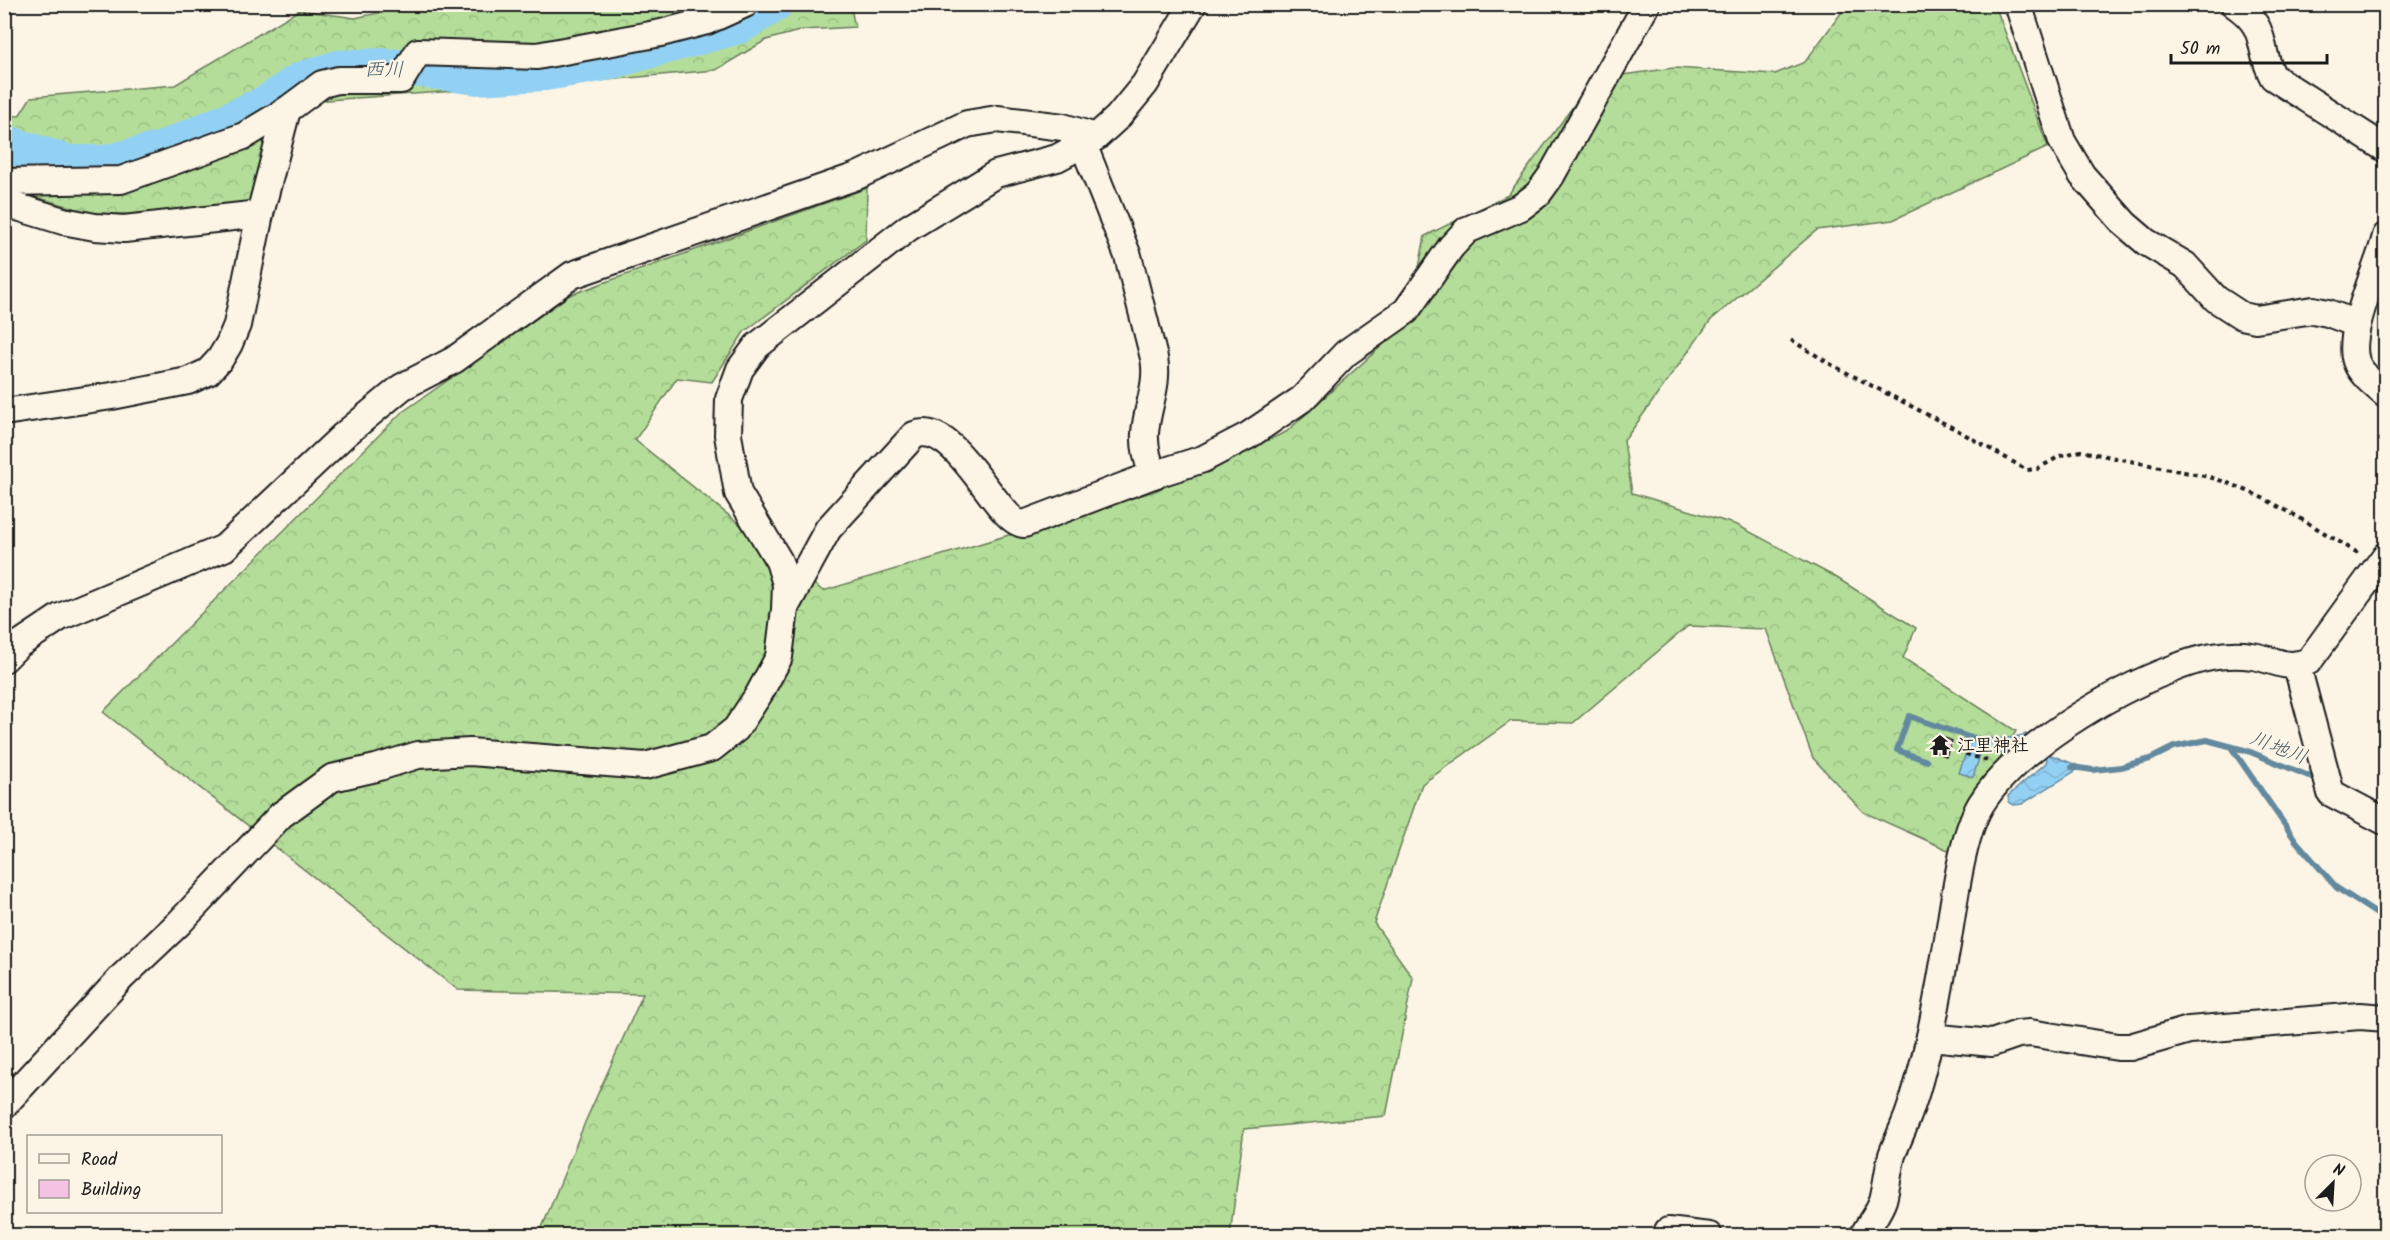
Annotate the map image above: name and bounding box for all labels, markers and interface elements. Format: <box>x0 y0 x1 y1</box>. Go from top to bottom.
scale bar <box>2171 27 2327 65</box>
text: 50 m <box>2180 35 2220 64</box>
water label: 西川 <box>364 55 404 87</box>
water label: 川地川 <box>2245 723 2312 775</box>
place label: 江里神社 <box>1957 732 2029 761</box>
temple icon: 江里神社 <box>1928 733 1952 757</box>
legend <box>27 1135 222 1213</box>
text: Road <box>81 1146 118 1175</box>
north arrow <box>2303 1153 2363 1213</box>
text: N <box>2329 1157 2348 1184</box>
text: Building <box>81 1176 141 1205</box>

